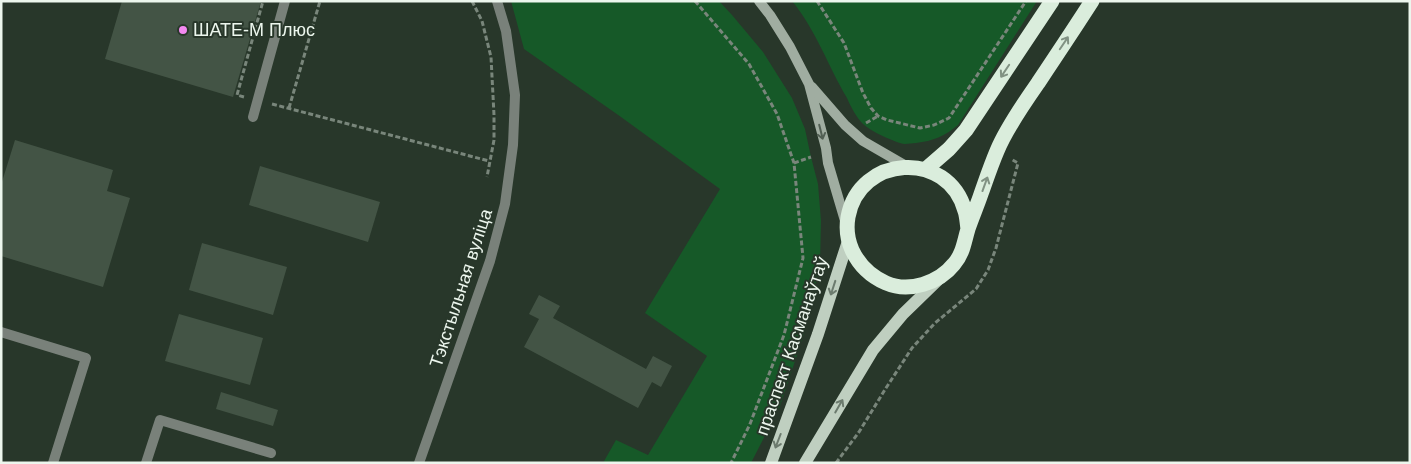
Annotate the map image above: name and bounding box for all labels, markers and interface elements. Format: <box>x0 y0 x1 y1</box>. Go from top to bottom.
place label: ШАТЕ-М Плюс <box>193 20 315 40</box>
marker: ШАТЕ-М Плюс <box>177 24 189 36</box>
one-way arrow <box>1060 36 1070 50</box>
one-way arrow <box>1000 63 1010 77</box>
one-way arrow <box>817 123 827 139</box>
one-way arrow <box>981 176 990 192</box>
street label: Тэкстыльная вуліца <box>426 205 496 370</box>
street label: праспект Касманаўтаў <box>752 254 832 438</box>
one-way arrow <box>828 279 837 295</box>
one-way arrow <box>834 399 844 413</box>
one-way arrow <box>773 432 782 448</box>

